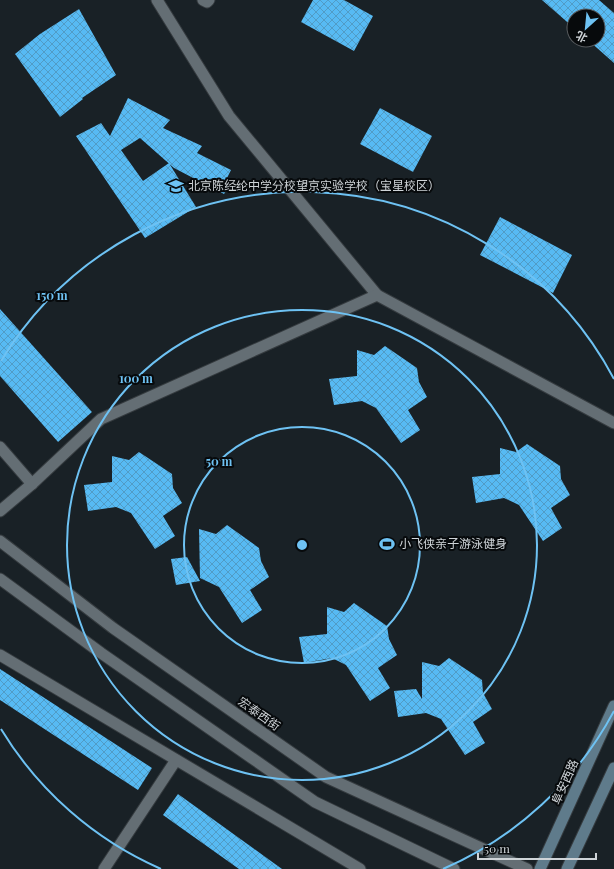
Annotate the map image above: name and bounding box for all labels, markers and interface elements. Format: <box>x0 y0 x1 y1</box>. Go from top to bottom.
north arrow <box>566 8 606 48</box>
text: 北 <box>573 28 590 47</box>
school or university icon: 北京陈经纶中学分校望京实验学校（宝星校区） <box>167 177 185 195</box>
place label: 北京陈经纶中学分校望京实验学校（宝星校区） <box>188 177 440 193</box>
text: 150 m <box>36 287 68 303</box>
text: 100 m <box>119 370 153 386</box>
text: 50 m <box>206 453 233 469</box>
sports icon: 小飞侠亲子游泳健身 <box>378 535 396 553</box>
place label: 小飞侠亲子游泳健身 <box>399 535 507 551</box>
centre of rings <box>295 538 309 552</box>
street label: 宏泰西街 <box>235 693 284 734</box>
street label: 阜安西路 <box>547 756 581 807</box>
scale bar <box>478 835 596 861</box>
text: 50 m <box>484 840 510 856</box>

